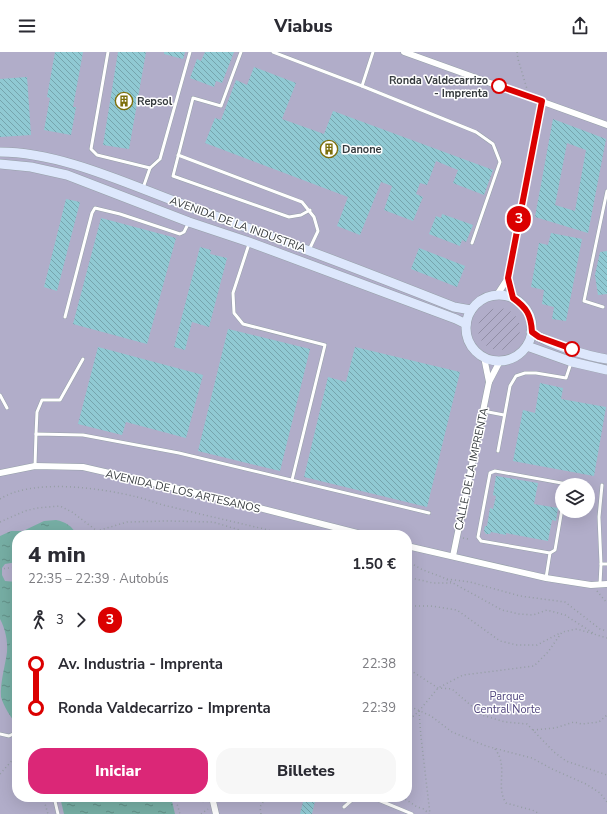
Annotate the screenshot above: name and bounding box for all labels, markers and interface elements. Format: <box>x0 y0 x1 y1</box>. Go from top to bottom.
text: Viabus <box>274 14 333 38</box>
icon: menu <box>16 15 38 37</box>
icon: share <box>569 15 591 37</box>
place label: Ronda Valdecarrizo - Imprenta <box>389 73 488 101</box>
marker: Ronda Valdecarrizo - Imprenta <box>491 78 507 94</box>
building icon: Repsol <box>114 91 134 111</box>
place label: Repsol <box>137 94 173 109</box>
building icon: Danone <box>319 139 339 159</box>
place label: Danone <box>342 142 382 157</box>
street label: AVENIDA DE LA INDUSTRIA <box>168 193 308 256</box>
line badge: 3 <box>506 206 532 232</box>
text: 3 <box>515 209 523 228</box>
unlabelled marker <box>564 341 580 357</box>
street label: CALLE DE LA IMPRENTA <box>451 406 492 532</box>
street label: AVENIDA DE LOS ARTESANOS <box>104 466 262 517</box>
map controls <box>555 478 595 518</box>
button: layers <box>555 478 595 518</box>
text: 4 min <box>28 540 86 570</box>
text: 1.50 € <box>352 554 396 574</box>
text: 22:35 – 22:39 · Autobús <box>28 570 169 588</box>
icon: walk <box>28 609 50 631</box>
icon: forward <box>70 609 92 631</box>
text: 3 <box>106 610 114 629</box>
text: 3 <box>56 611 64 629</box>
text: Av. Industria - Imprenta <box>58 654 223 674</box>
text: 22:38 <box>362 655 396 673</box>
park label: Parque Central Norte <box>474 689 541 717</box>
text: Ronda Valdecarrizo - Imprenta <box>58 698 271 718</box>
text: 22:39 <box>362 699 396 717</box>
button: Iniciar <box>28 748 208 794</box>
button: Billetes <box>216 748 396 794</box>

